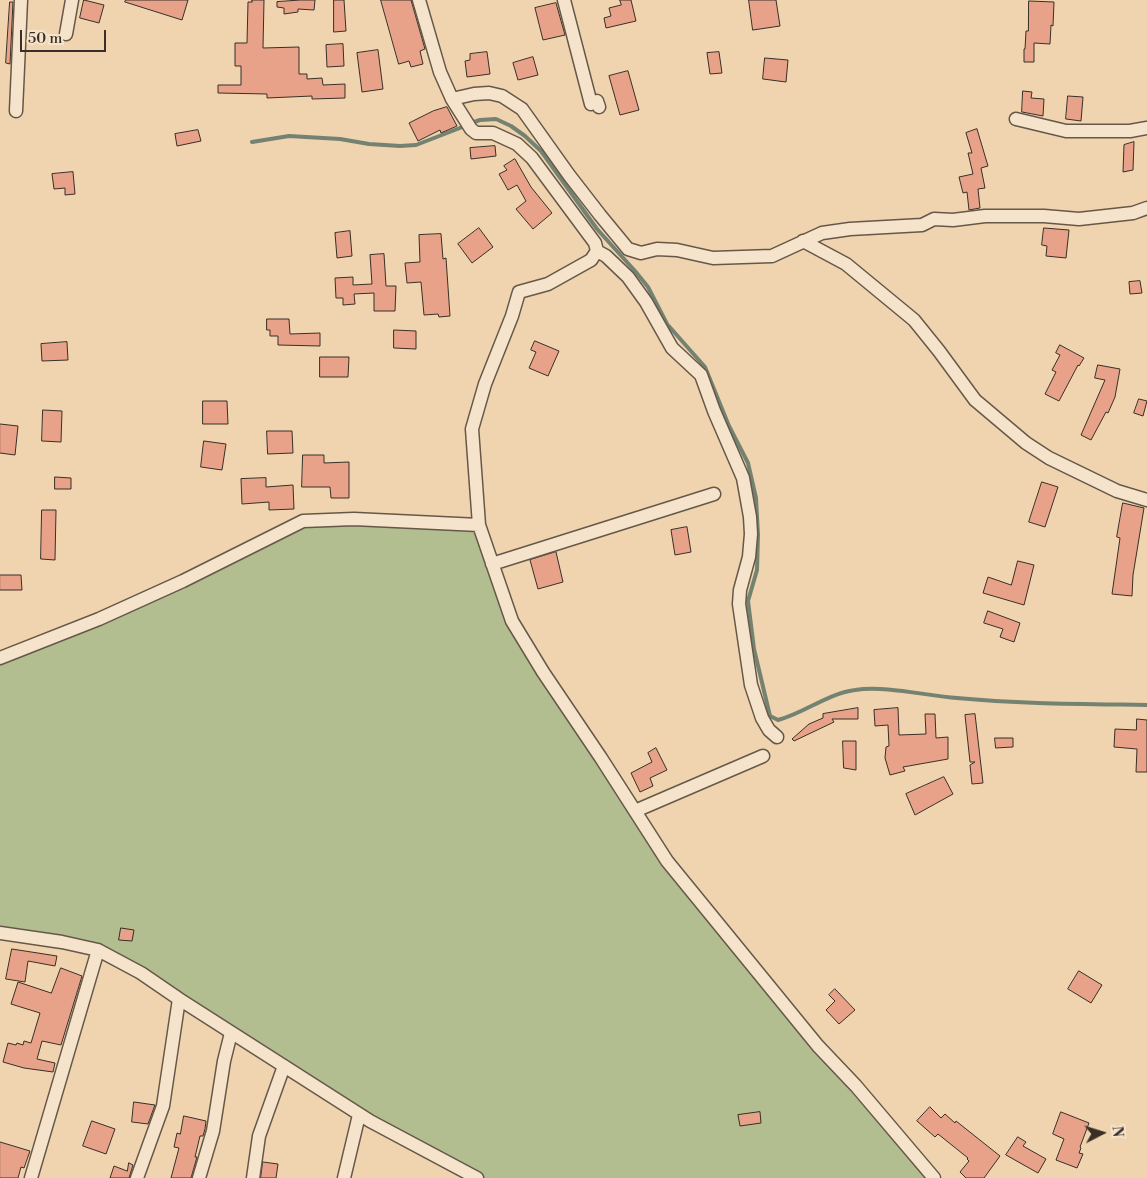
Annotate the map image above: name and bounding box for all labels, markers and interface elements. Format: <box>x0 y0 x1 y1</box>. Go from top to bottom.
scale bar <box>22 20 109 52</box>
text: 50 m <box>28 29 62 48</box>
north arrow <box>1077 1108 1127 1158</box>
text: N <box>1107 1125 1126 1138</box>

